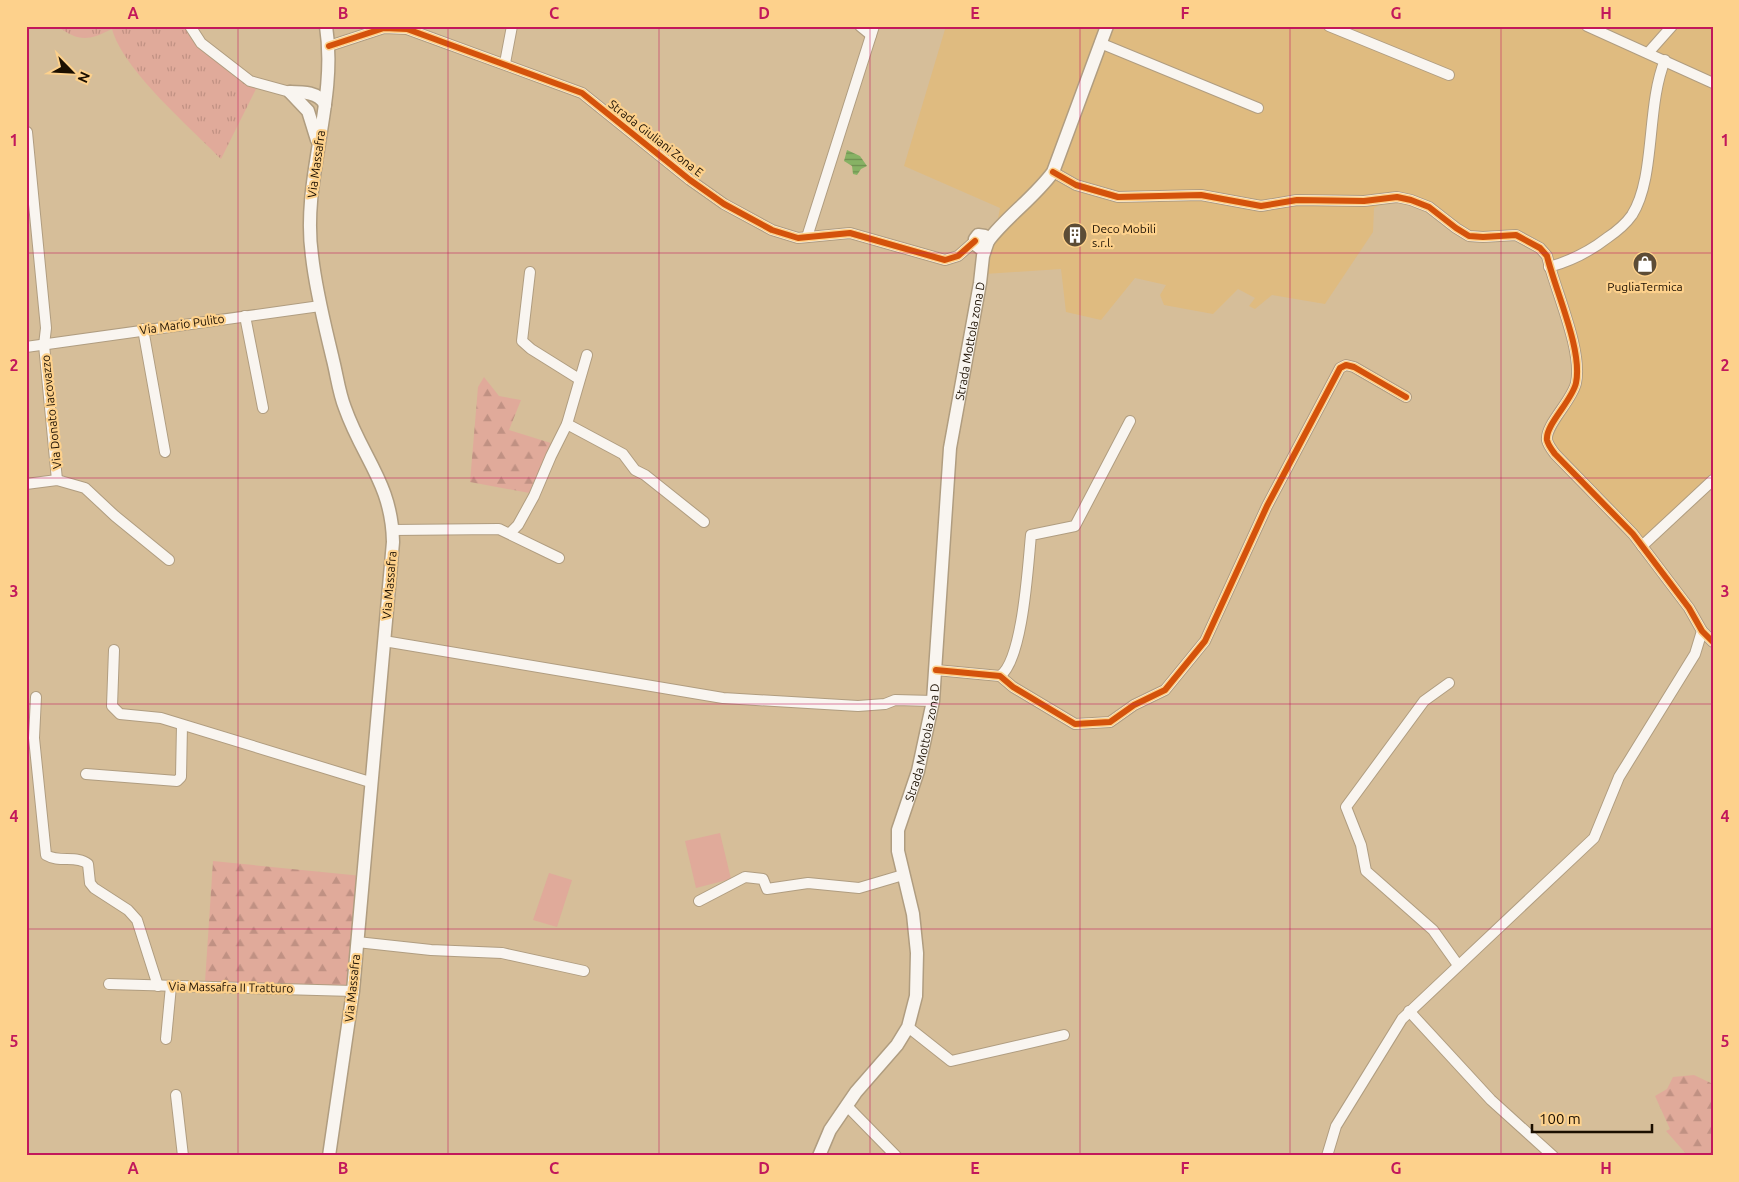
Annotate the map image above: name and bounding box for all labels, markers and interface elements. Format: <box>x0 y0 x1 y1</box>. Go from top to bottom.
text: A <box>127 4 139 22</box>
text: B <box>338 4 348 22</box>
text: C <box>549 4 559 22</box>
text: D <box>758 4 770 22</box>
text: E <box>970 4 980 22</box>
text: F <box>1181 4 1190 22</box>
text: G <box>1390 4 1402 22</box>
text: H <box>1600 4 1612 22</box>
north arrow <box>48 48 98 98</box>
text: N <box>74 69 93 85</box>
street label: Strada Giuliani Zona E <box>606 97 706 179</box>
street label: Via Massafra <box>305 129 327 199</box>
text: 1 <box>9 131 19 149</box>
text: 1 <box>1720 131 1730 149</box>
building icon: Deco Mobili s.r.l. <box>1062 222 1088 248</box>
place label: Deco Mobili s.r.l. <box>1092 222 1156 249</box>
shop icon: PugliaTermica <box>1632 251 1658 277</box>
place label: PugliaTermica <box>1607 280 1683 293</box>
street label: Strada Mottola zona D <box>952 281 987 401</box>
street label: Via Mario Pulito <box>139 312 225 336</box>
street label: Via Donato Iacovazzo <box>39 354 63 470</box>
text: 2 <box>9 356 19 374</box>
text: 2 <box>1720 356 1730 374</box>
street label: Via Massafra <box>380 550 398 620</box>
text: 3 <box>9 582 19 600</box>
text: 3 <box>1720 582 1730 600</box>
street label: Strada Mottola zona D <box>902 683 941 803</box>
text: 4 <box>9 807 19 825</box>
text: 4 <box>1720 807 1730 825</box>
street label: Via Massafra <box>342 953 362 1023</box>
street label: Via Massafra II Tratturo <box>169 979 293 995</box>
text: 5 <box>9 1032 19 1050</box>
text: 5 <box>1720 1032 1730 1050</box>
scale bar <box>1532 1102 1652 1134</box>
text: 100 m <box>1539 1110 1581 1127</box>
text: A <box>127 1159 139 1177</box>
text: B <box>338 1159 348 1177</box>
text: C <box>549 1159 559 1177</box>
text: D <box>758 1159 770 1177</box>
text: E <box>970 1159 980 1177</box>
text: F <box>1181 1159 1190 1177</box>
text: G <box>1390 1159 1402 1177</box>
text: H <box>1600 1159 1612 1177</box>

